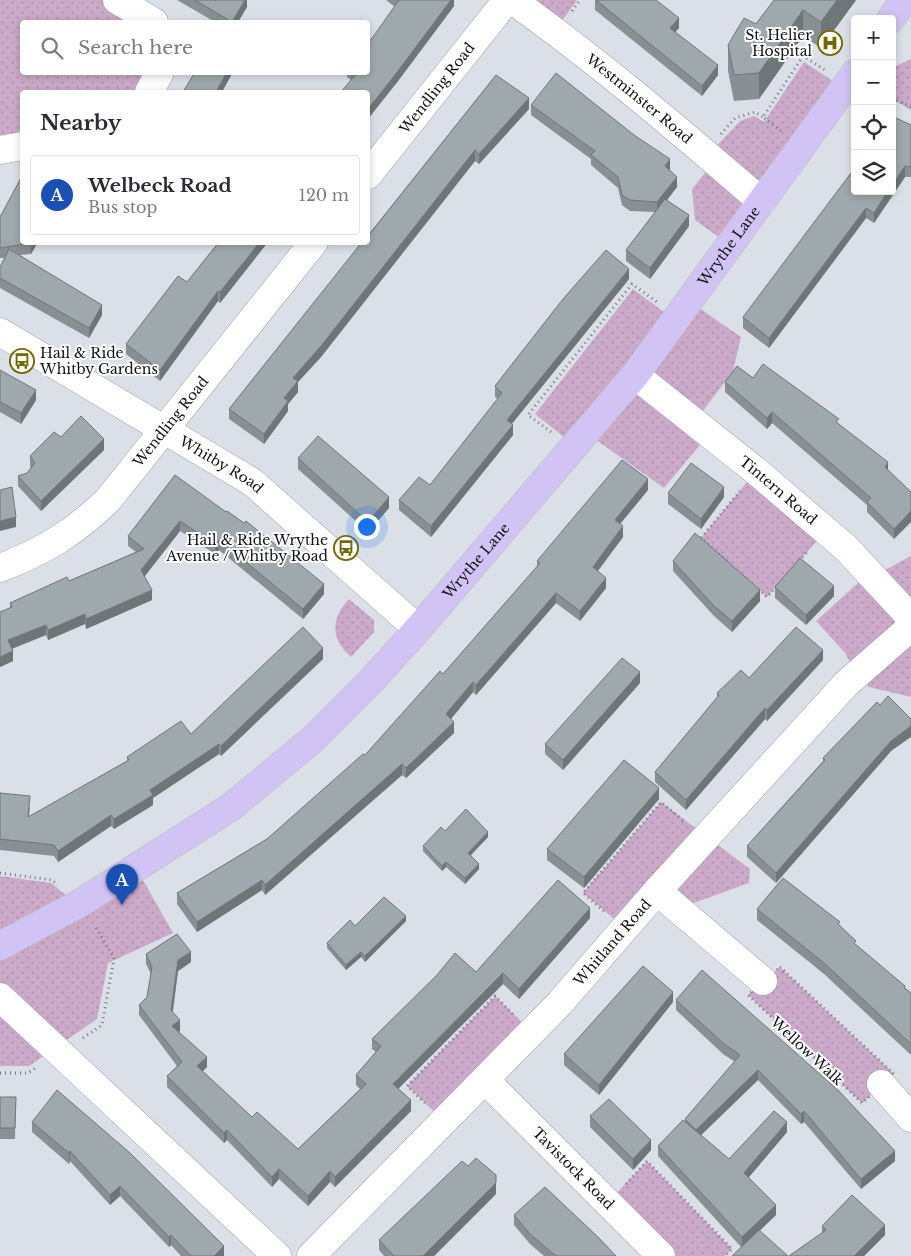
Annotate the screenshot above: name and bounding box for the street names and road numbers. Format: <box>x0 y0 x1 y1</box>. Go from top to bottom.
street label: Wendling Road <box>395 39 479 138</box>
street label: Westminster Road <box>582 49 696 148</box>
street label: Wrythe Lane <box>693 203 764 290</box>
street label: Wendling Road <box>128 372 213 471</box>
street label: Whitby Road <box>175 431 268 497</box>
street label: Tintern Road <box>736 452 821 529</box>
street label: Wrythe Lane <box>438 519 514 603</box>
street label: Whitland Road <box>569 895 655 990</box>
street label: Wellow Walk <box>766 1012 847 1089</box>
street label: Tavistock Road <box>529 1124 619 1214</box>

